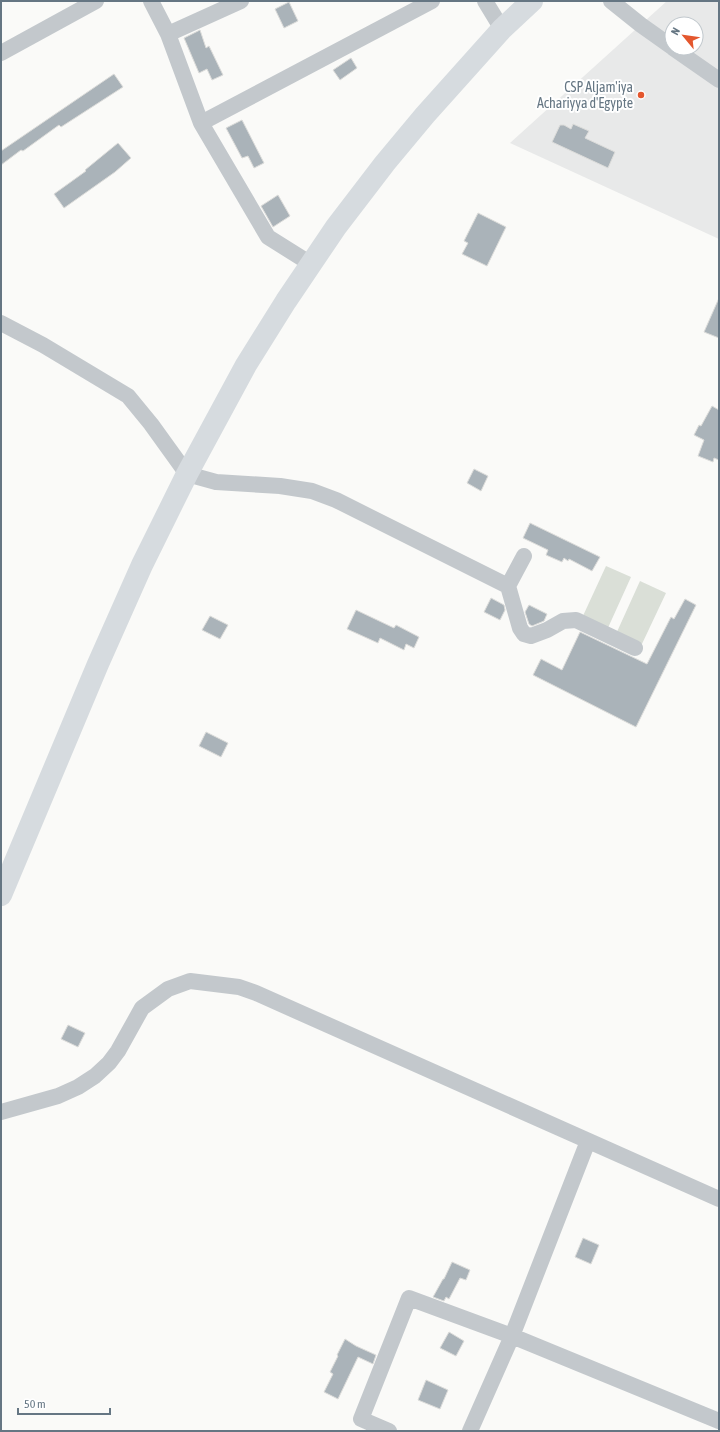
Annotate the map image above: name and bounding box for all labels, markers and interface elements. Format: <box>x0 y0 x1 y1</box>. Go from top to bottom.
north arrow <box>664 16 704 56</box>
text: N <box>668 25 682 37</box>
place label: CSP Aljam'iya Achariyya d'Egypte <box>537 79 633 111</box>
marker: CSP Aljam'iya Achariyya d'Egypte <box>636 90 646 100</box>
scale bar <box>18 1390 110 1416</box>
text: 50 m <box>24 1397 46 1411</box>

